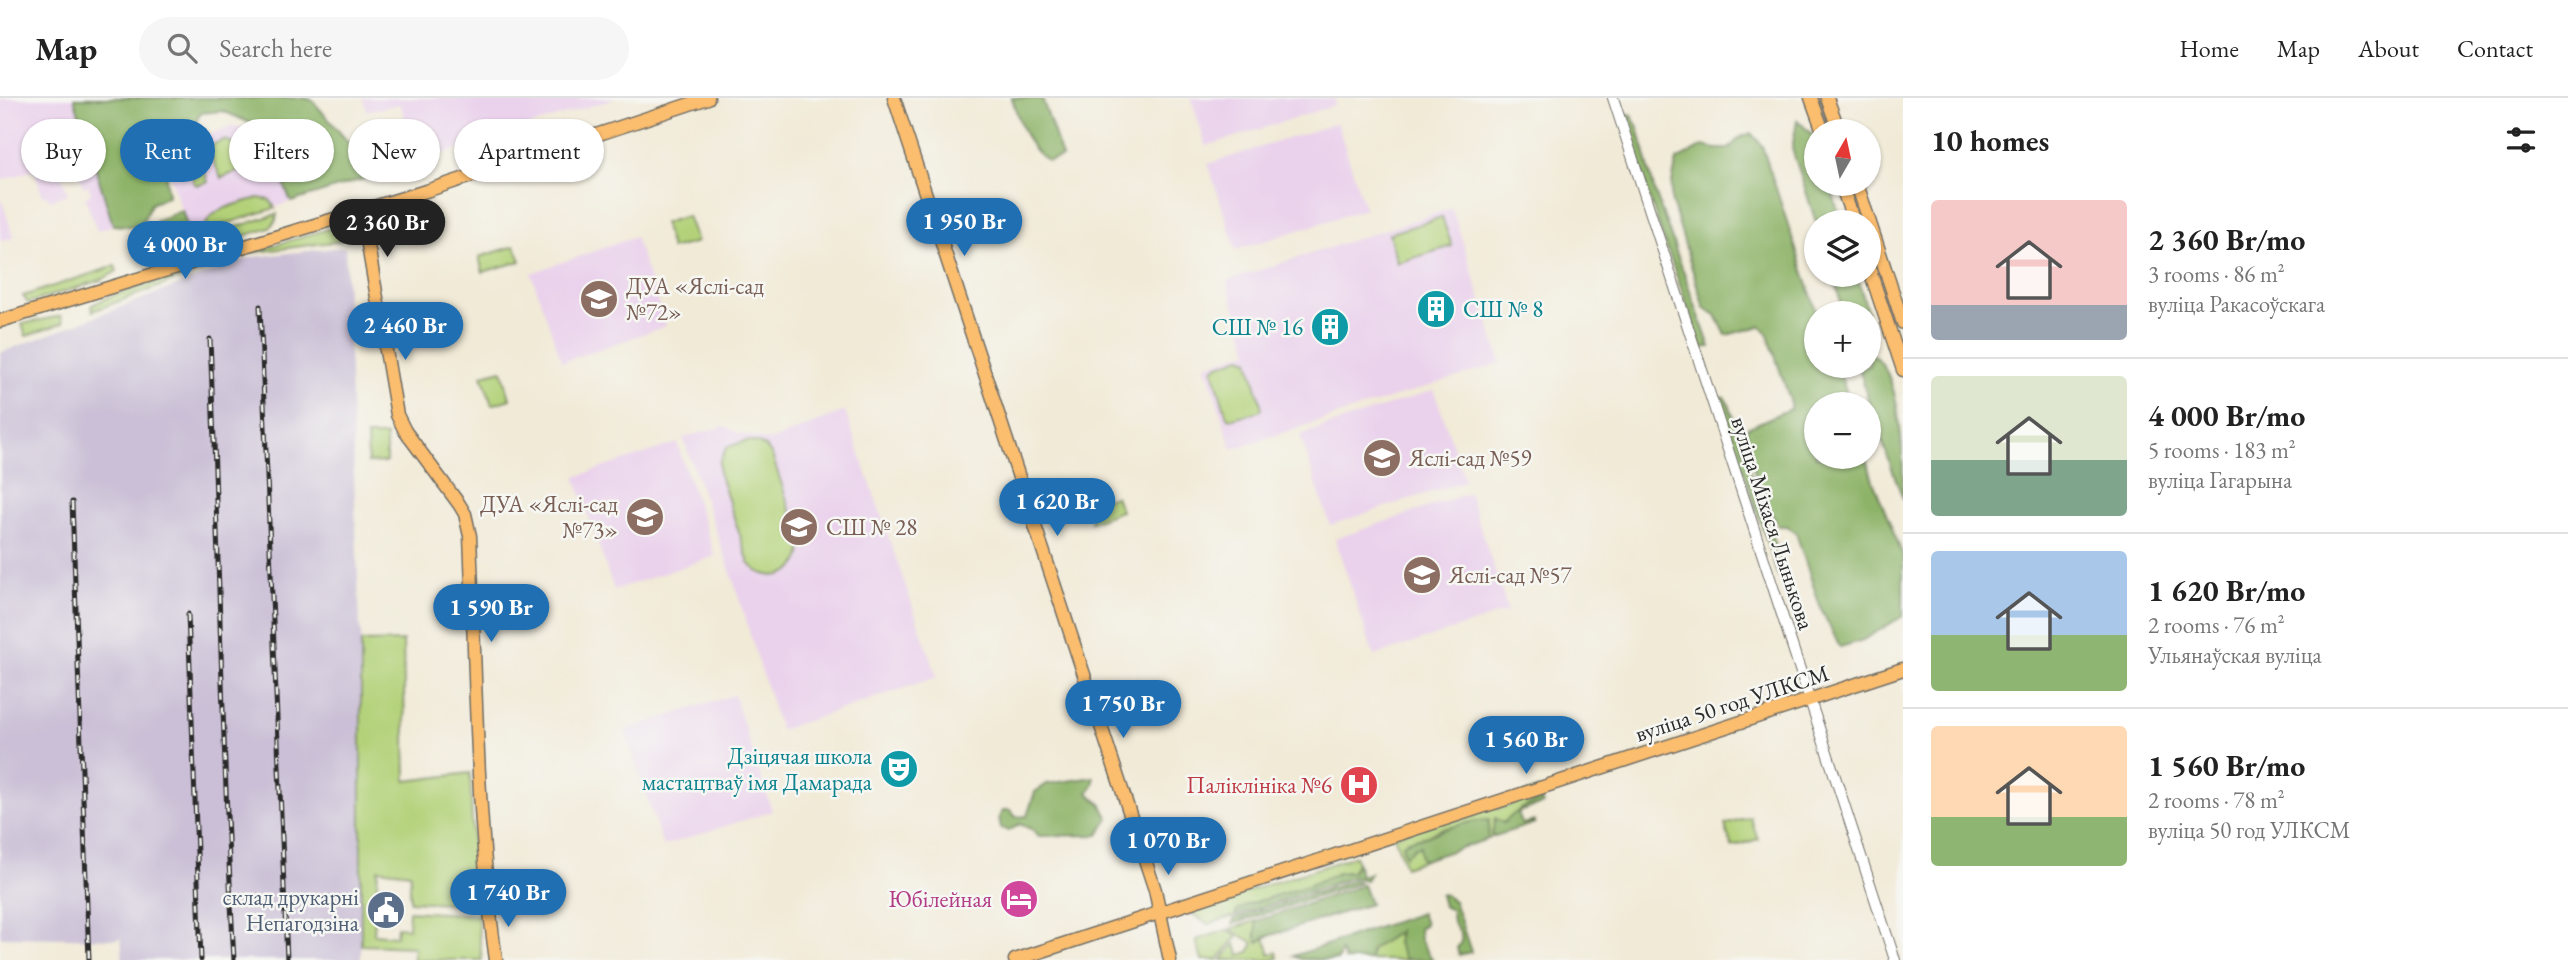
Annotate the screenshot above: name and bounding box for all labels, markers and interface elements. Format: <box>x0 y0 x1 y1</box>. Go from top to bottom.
search box <box>139 17 629 80</box>
text: Map <box>35 27 97 70</box>
icon: search <box>163 29 201 67</box>
text: Search here <box>219 31 332 65</box>
text: Home <box>2179 33 2239 64</box>
text: Map <box>2277 33 2320 64</box>
text: About <box>2358 33 2419 64</box>
text: Contact <box>2457 33 2533 64</box>
chip: Buy <box>21 119 106 182</box>
chip: Rent <box>120 119 215 182</box>
chip: Filters <box>229 119 334 182</box>
chip: New <box>348 119 440 182</box>
chip: Apartment <box>454 119 604 182</box>
north arrow <box>1804 119 1881 196</box>
map controls <box>1804 119 1881 469</box>
text: 10 homes <box>1931 121 2049 160</box>
icon: filters <box>2502 121 2540 159</box>
pin: 1 950 Br <box>892 198 1036 258</box>
pin: 2 360 Br <box>315 200 459 259</box>
text: 1 950 Br <box>922 206 1006 236</box>
text: 2 360 Br <box>345 207 429 237</box>
button: layers <box>1804 210 1881 287</box>
text: 2 360 Br/mo <box>2148 220 2305 259</box>
pin: 4 000 Br <box>113 222 257 281</box>
icon: home <box>1987 228 2071 312</box>
text: 4 000 Br <box>143 229 227 259</box>
text: 3 rooms · 86 m² <box>2148 259 2285 289</box>
place label: ДУА «Яслі-сад №72» <box>626 271 764 327</box>
school or university icon: ДУА «Яслі-сад №72» <box>578 278 620 320</box>
building icon: СШ № 8 <box>1415 288 1457 330</box>
text: вуліца Ракасоўскага <box>2148 289 2325 319</box>
place label: СШ № 8 <box>1463 294 1543 324</box>
button: + <box>1804 301 1881 378</box>
pin: 2 460 Br <box>333 302 477 362</box>
building icon: СШ № 16 <box>1309 306 1351 348</box>
text: 2 460 Br <box>363 310 447 340</box>
place label: СШ № 16 <box>1212 312 1303 342</box>
button: − <box>1804 392 1881 469</box>
text: 4 000 Br/mo <box>2148 396 2305 435</box>
icon: home <box>1987 404 2071 488</box>
street label: вуліца Міхася Лынькова <box>1724 413 1822 634</box>
text: 5 rooms · 183 m² <box>2148 435 2296 465</box>
school or university icon: Яслі-сад №59 <box>1361 437 1403 479</box>
place label: Яслі-сад №59 <box>1408 443 1532 473</box>
text: вуліца Гагарына <box>2148 465 2292 495</box>
pin: 1 620 Br <box>985 478 1129 538</box>
text: 1 620 Br <box>1015 486 1099 516</box>
place label: ДУА «Яслі-сад №73» <box>480 489 619 545</box>
school or university icon: ДУА «Яслі-сад №73» <box>624 496 666 538</box>
school or university icon: СШ № 28 <box>778 506 820 548</box>
place label: СШ № 28 <box>826 512 917 542</box>
school or university icon: Яслі-сад №57 <box>1401 554 1443 596</box>
place label: Яслі-сад №57 <box>1448 560 1572 590</box>
text: 1 620 Br/mo <box>2148 571 2305 610</box>
icon: home <box>1987 579 2071 663</box>
pin: 1 590 Br <box>419 584 563 644</box>
text: 1 590 Br <box>449 592 533 622</box>
text: 2 rooms · 76 m² <box>2148 610 2285 640</box>
text: Ульянаўская вуліца <box>2148 640 2322 670</box>
street label: вуліца 50 год УЛКСМ <box>1631 657 1833 749</box>
pin: 1 750 Br <box>1051 680 1195 740</box>
text: 1 750 Br <box>1081 688 1165 718</box>
pin: 1 560 Br <box>1454 716 1598 776</box>
text: 1 560 Br <box>1484 724 1568 754</box>
place label: Дзіцячая школа мастацтваў імя Дамарада <box>642 741 873 797</box>
text: 1 560 Br/mo <box>2148 746 2305 785</box>
theatre icon: Дзіцячая школа мастацтваў імя Дамарада <box>878 748 920 790</box>
icon: home <box>1987 754 2071 838</box>
hospital icon: Паліклініка №6 <box>1338 764 1380 806</box>
place label: Паліклініка №6 <box>1186 770 1332 800</box>
text: 2 rooms · 78 m² <box>2148 785 2285 815</box>
text: вуліца 50 год УЛКСМ <box>2148 815 2351 845</box>
pin: 1 070 Br <box>1096 818 1240 877</box>
text: 1 070 Br <box>1126 825 1210 855</box>
pin: 1 740 Br <box>436 870 580 929</box>
text: 1 740 Br <box>466 877 550 907</box>
hotel icon: Юбілейная <box>998 878 1040 920</box>
place label: склад друкарні Непагодзіна <box>222 882 360 938</box>
place label: Юбілейная <box>888 884 992 914</box>
public building icon: склад друкарні Непагодзіна <box>365 889 407 931</box>

